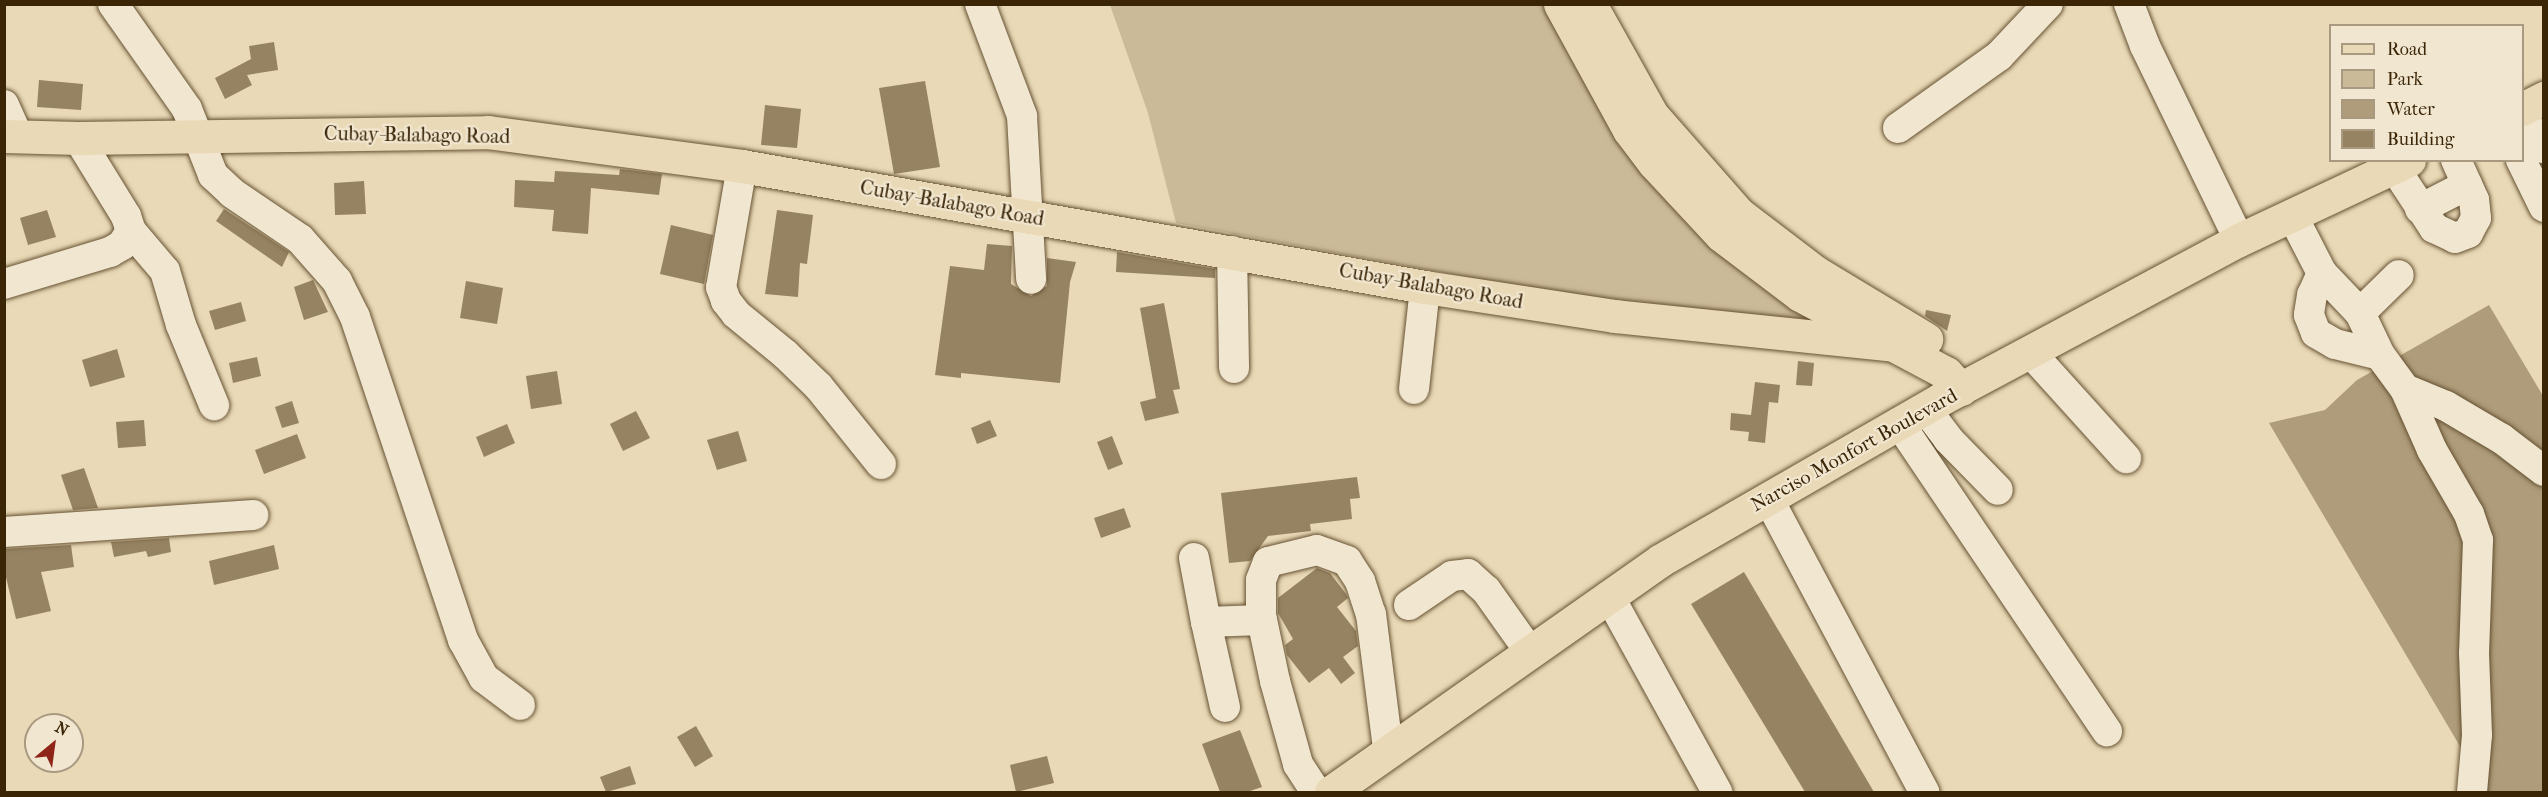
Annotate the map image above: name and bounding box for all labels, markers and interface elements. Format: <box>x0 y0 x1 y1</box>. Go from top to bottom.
legend <box>2329 24 2524 162</box>
text: Road <box>2387 39 2427 60</box>
text: Park <box>2387 69 2423 90</box>
text: Water <box>2387 99 2435 120</box>
street label: Cubay-Balabago Road <box>324 121 510 149</box>
text: Building <box>2387 129 2454 150</box>
street label: Cubay-Balabago Road <box>858 175 1046 231</box>
street label: Cubay-Balabago Road <box>1337 258 1525 314</box>
street label: Narciso Monfort Boulevard <box>1747 383 1961 517</box>
north arrow <box>24 713 84 773</box>
text: N <box>52 717 72 740</box>

